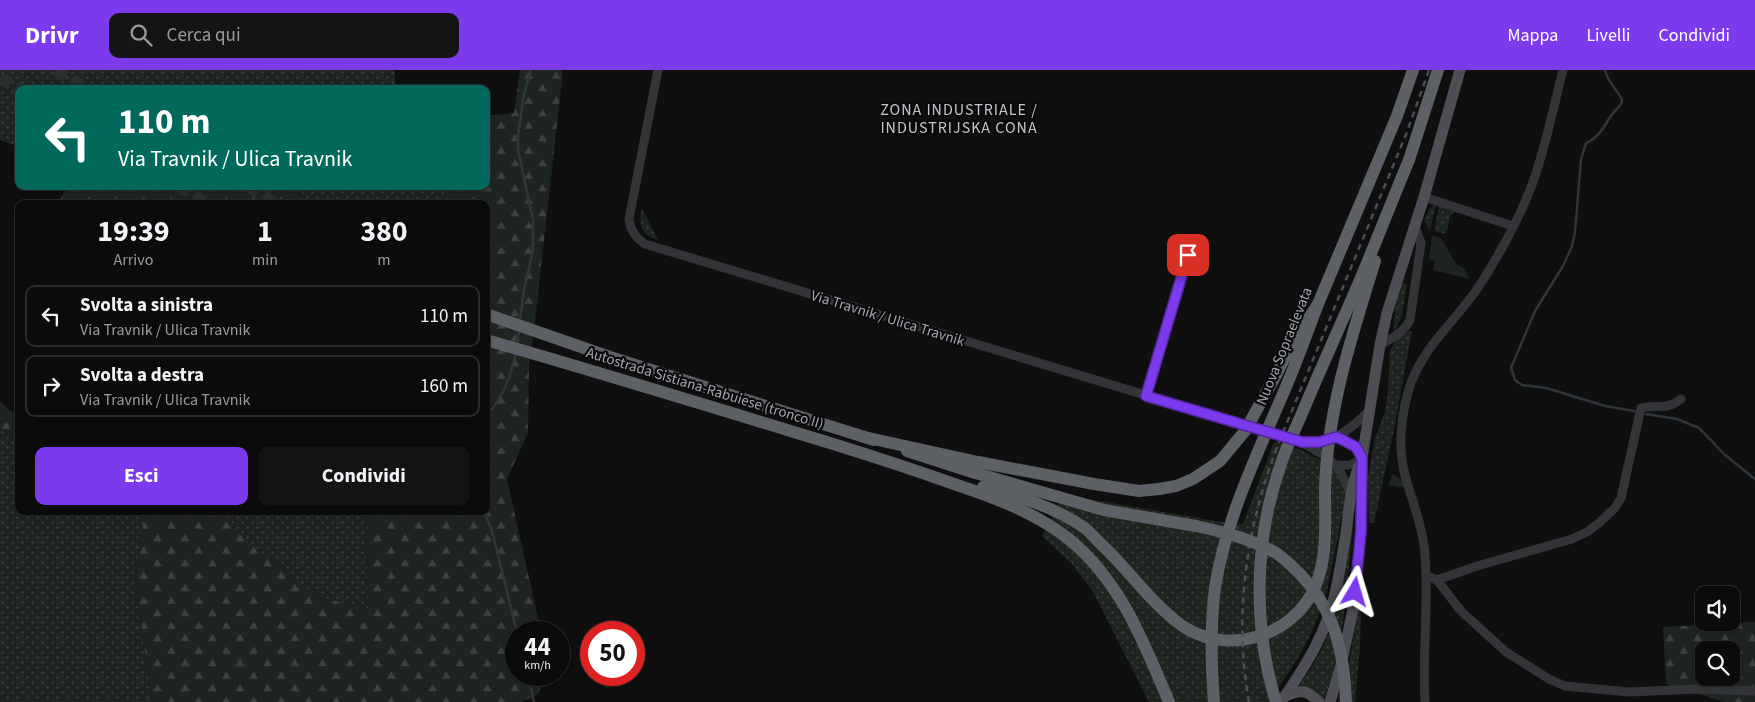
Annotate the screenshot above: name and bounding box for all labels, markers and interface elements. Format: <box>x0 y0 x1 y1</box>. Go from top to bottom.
search box <box>109 13 459 58</box>
text: Drivr <box>25 18 79 53</box>
icon: search <box>127 21 155 49</box>
text: Cerca qui <box>167 22 241 49</box>
text: Mappa <box>1507 23 1558 48</box>
text: Livelli <box>1586 23 1630 48</box>
text: Condividi <box>1658 23 1730 48</box>
text: 110 m <box>118 97 210 147</box>
district label: ZONA INDUSTRIALE / INDUSTRIJSKA CONA <box>880 99 1038 139</box>
icon: left <box>35 105 100 170</box>
text: Via Travnik / Ulica Travnik <box>118 143 352 175</box>
text: 19:39 <box>97 210 170 253</box>
text: 1 <box>257 210 273 253</box>
text: 380 <box>360 210 408 253</box>
pin <box>1167 234 1209 276</box>
icon: arrive <box>1174 241 1202 269</box>
text: Arrivo <box>114 249 153 271</box>
text: min <box>252 249 278 271</box>
text: m <box>377 249 391 271</box>
street label: Nuova Sopraelevata <box>1251 284 1318 408</box>
street label: Via Travnik / Ulica Travnik <box>808 285 968 352</box>
text: Svolta a sinistra <box>80 292 213 319</box>
icon: left <box>37 302 65 330</box>
text: 110 m <box>420 303 468 330</box>
text: Via Travnik / Ulica Travnik <box>80 319 250 341</box>
street label: Autostrada Sistiana-Rabuiese (tronco II) <box>583 342 826 435</box>
text: Svolta a destra <box>80 362 204 389</box>
icon: right <box>37 372 65 400</box>
text: 160 m <box>420 373 468 400</box>
text: Via Travnik / Ulica Travnik <box>80 389 250 411</box>
button: Esci <box>35 447 248 505</box>
button: Condividi <box>258 447 470 505</box>
position arrow <box>1328 565 1380 617</box>
map controls <box>1695 586 1740 686</box>
button: sound <box>1695 586 1740 631</box>
speed limit sign: 50 <box>580 621 645 686</box>
text: 44 <box>524 629 551 665</box>
button: search <box>1695 641 1740 686</box>
text: km/h <box>524 657 551 674</box>

